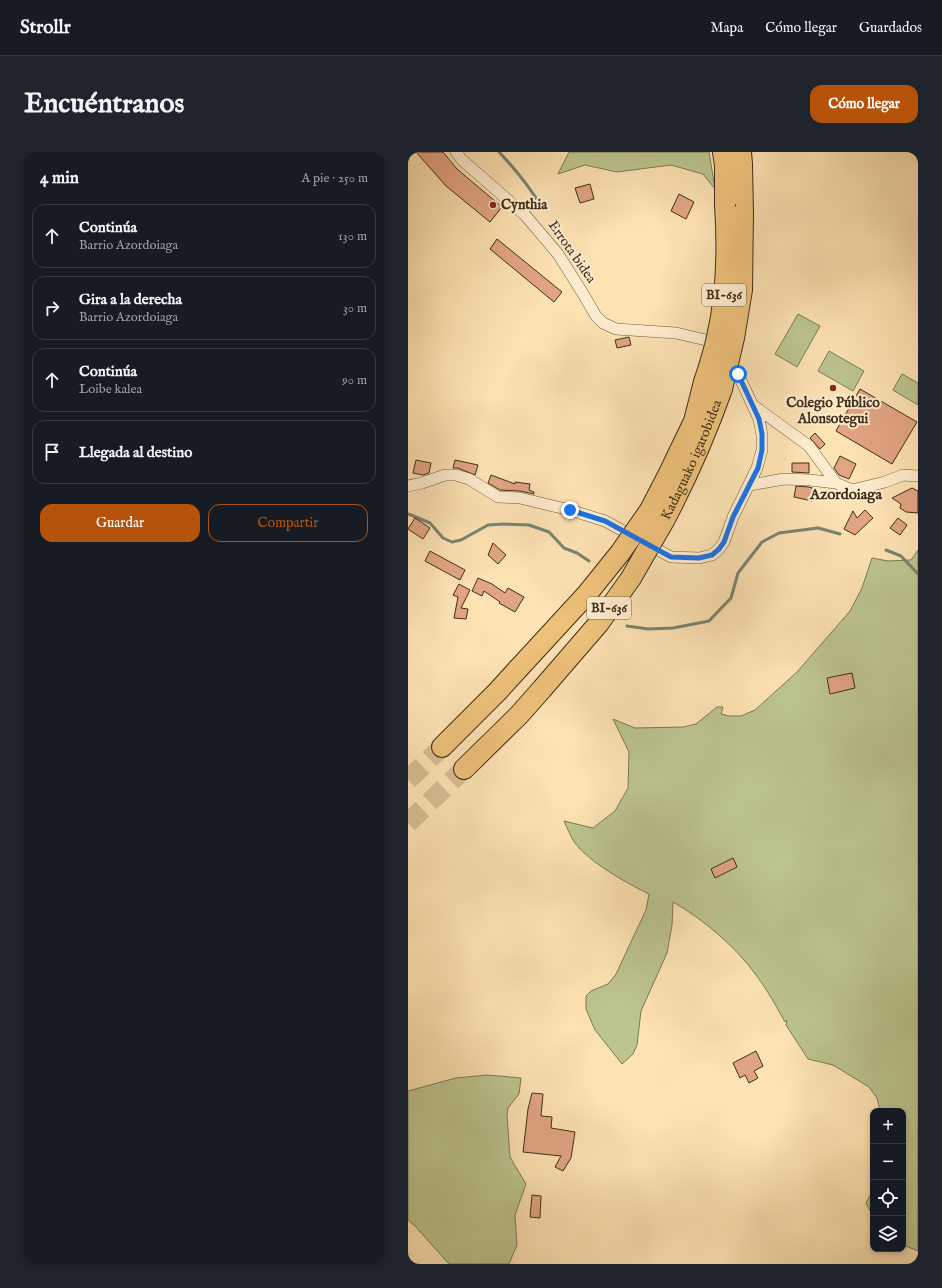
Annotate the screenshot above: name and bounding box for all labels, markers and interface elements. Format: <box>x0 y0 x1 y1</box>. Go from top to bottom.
text: Strollr <box>20 16 71 40</box>
text: Mapa <box>710 19 743 37</box>
text: Cómo llegar <box>765 19 837 37</box>
text: Guardados <box>859 19 922 37</box>
button: Cómo llegar <box>810 85 918 123</box>
text: Encuéntranos <box>24 87 184 122</box>
text: 4 min <box>40 168 79 189</box>
text: A pie · 250 m <box>301 170 368 187</box>
place label: Cynthia <box>501 196 548 214</box>
marker: Cynthia <box>488 200 498 210</box>
street label: Errota bidea <box>544 217 601 288</box>
text: Continúa <box>79 218 137 237</box>
icon: ahead <box>41 225 63 247</box>
text: 130 m <box>338 228 367 245</box>
text: Barrio Azordoiaga <box>79 237 178 254</box>
road number: BI-636 <box>702 284 746 306</box>
text: Gira a la derecha <box>79 290 182 309</box>
icon: right <box>41 297 63 319</box>
text: 30 m <box>343 300 367 317</box>
text: Barrio Azordoiaga <box>79 309 178 326</box>
text: Continúa <box>79 362 137 381</box>
route start <box>729 365 747 383</box>
icon: ahead <box>41 369 63 391</box>
text: 90 m <box>342 372 367 389</box>
text: Loibe kalea <box>79 381 142 398</box>
marker: Colegio Público Alonsotegui <box>828 383 838 393</box>
place label: Colegio Público Alonsotegui <box>786 394 880 428</box>
street label: Kadaguako igarobidea <box>657 396 727 523</box>
icon: arrive <box>41 441 63 463</box>
text: Llegada al destino <box>79 443 192 462</box>
district label: Azordoiaga <box>809 485 882 504</box>
route end <box>561 501 579 519</box>
button: Guardar <box>40 504 200 542</box>
button: Compartir <box>208 504 368 542</box>
road number: BI-636 <box>587 597 631 619</box>
map controls <box>870 1108 906 1252</box>
button: + <box>870 1108 906 1144</box>
button: − <box>870 1144 906 1180</box>
button: locate <box>870 1180 906 1216</box>
button: layers <box>870 1216 906 1252</box>

